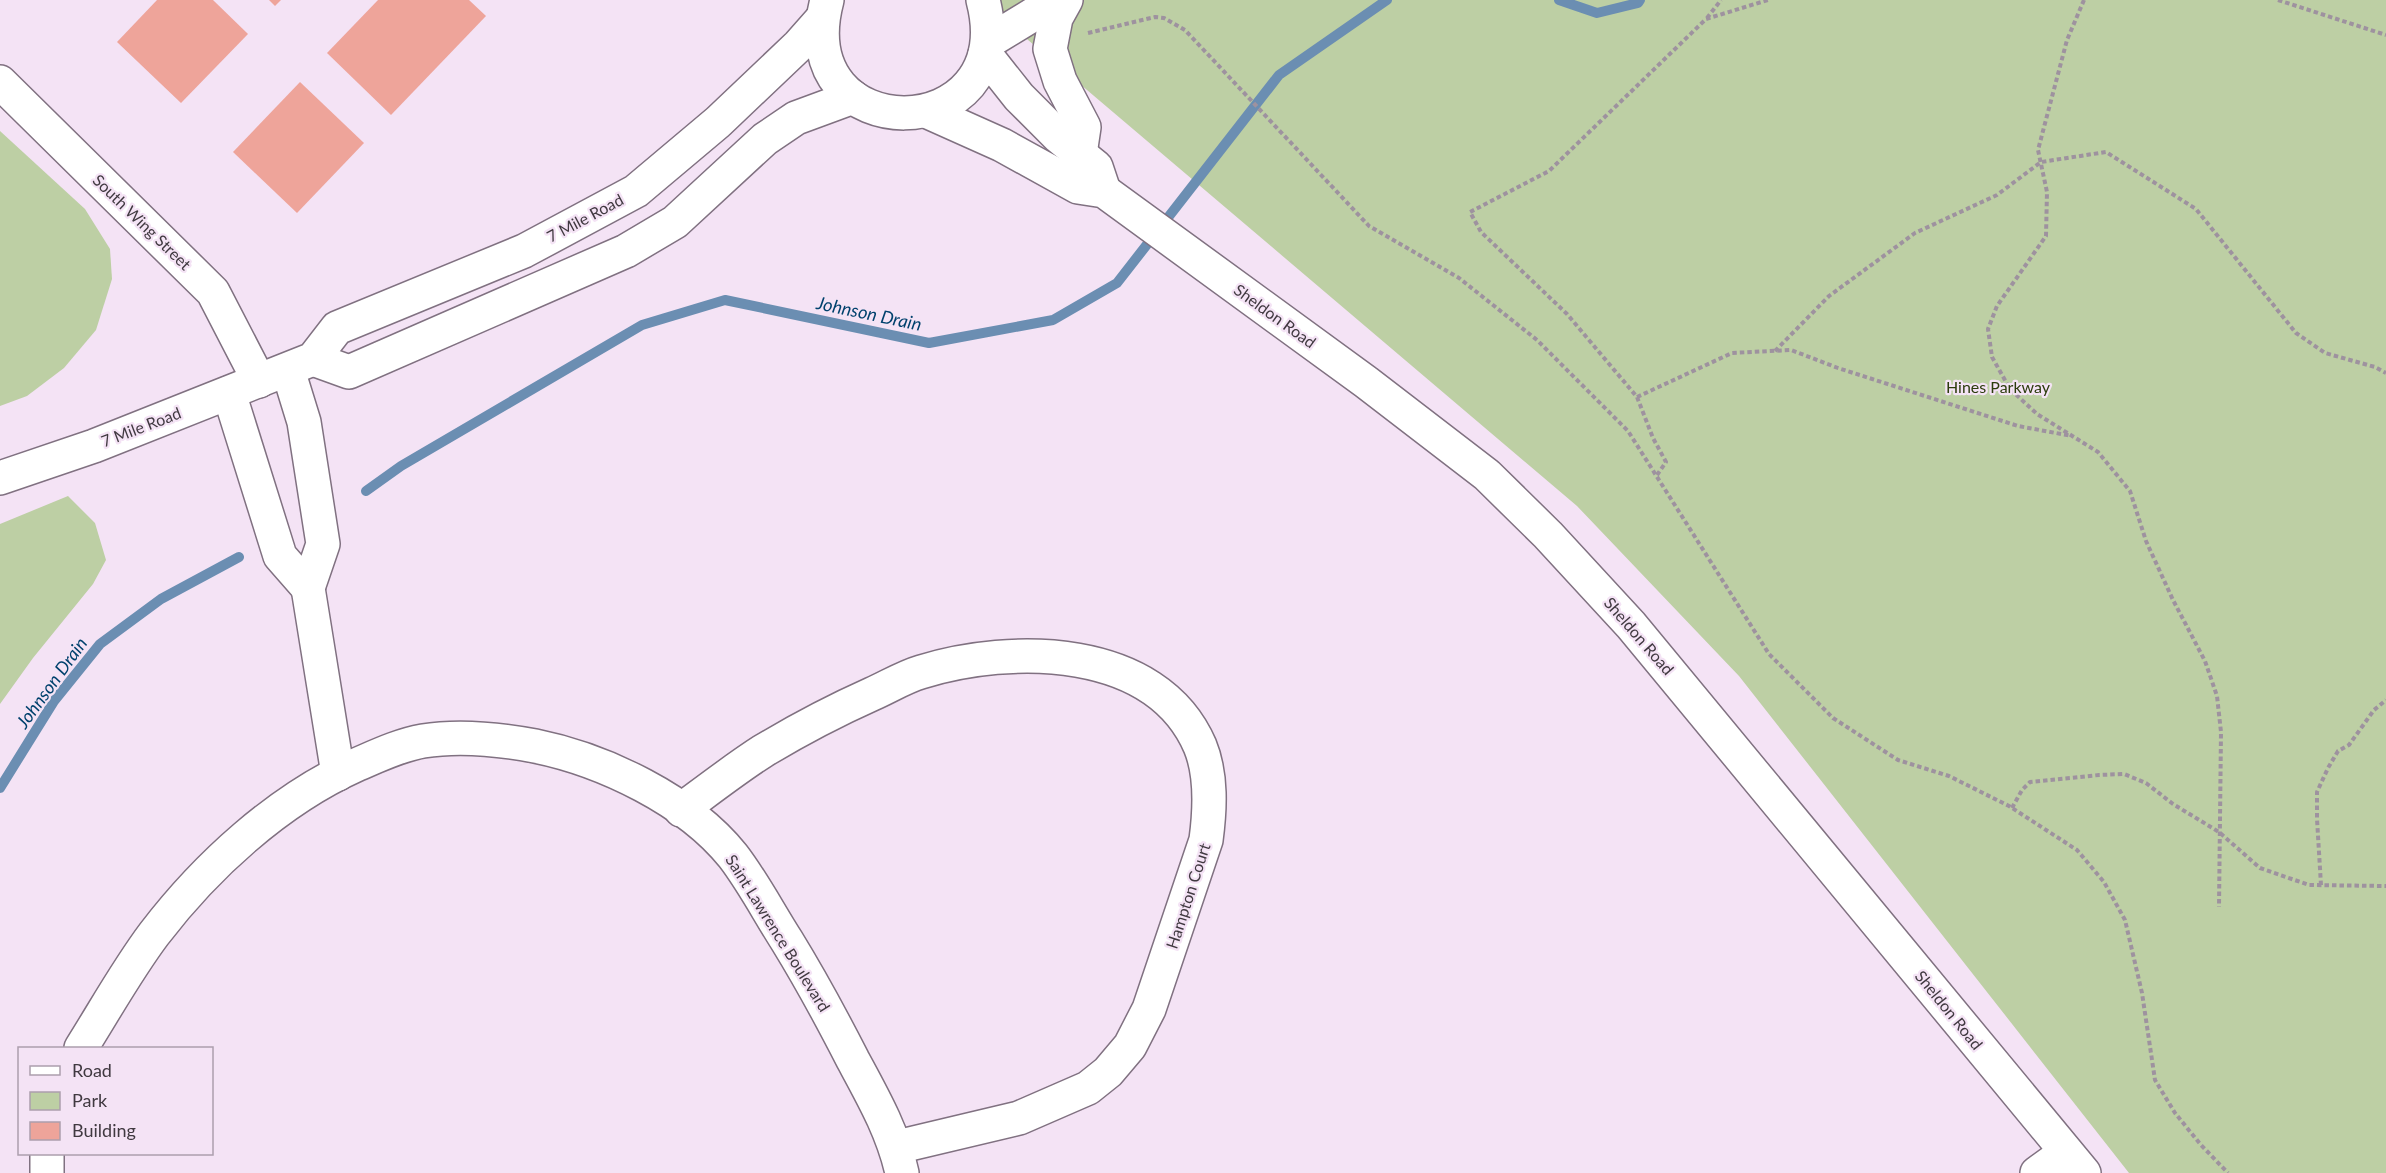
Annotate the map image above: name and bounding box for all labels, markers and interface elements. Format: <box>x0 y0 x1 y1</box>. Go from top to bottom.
street label: South Wing Street <box>89 170 196 273</box>
street label: 7 Mile Road <box>543 190 626 246</box>
street label: Sheldon Road <box>1231 280 1320 352</box>
water label: Johnson Drain <box>814 291 924 335</box>
park label: Hines Parkway <box>1946 377 2051 396</box>
street label: 7 Mile Road <box>98 403 183 450</box>
street label: Sheldon Road <box>1601 593 1678 678</box>
water label: Johnson Drain <box>10 633 91 733</box>
street label: Hampton Court <box>1162 840 1214 951</box>
street label: Saint Lawrence Boulevard <box>722 851 835 1015</box>
street label: Sheldon Road <box>1912 966 1987 1053</box>
legend <box>18 1047 213 1155</box>
text: Road <box>72 1059 112 1081</box>
text: Park <box>72 1089 108 1111</box>
text: Building <box>72 1119 136 1141</box>

